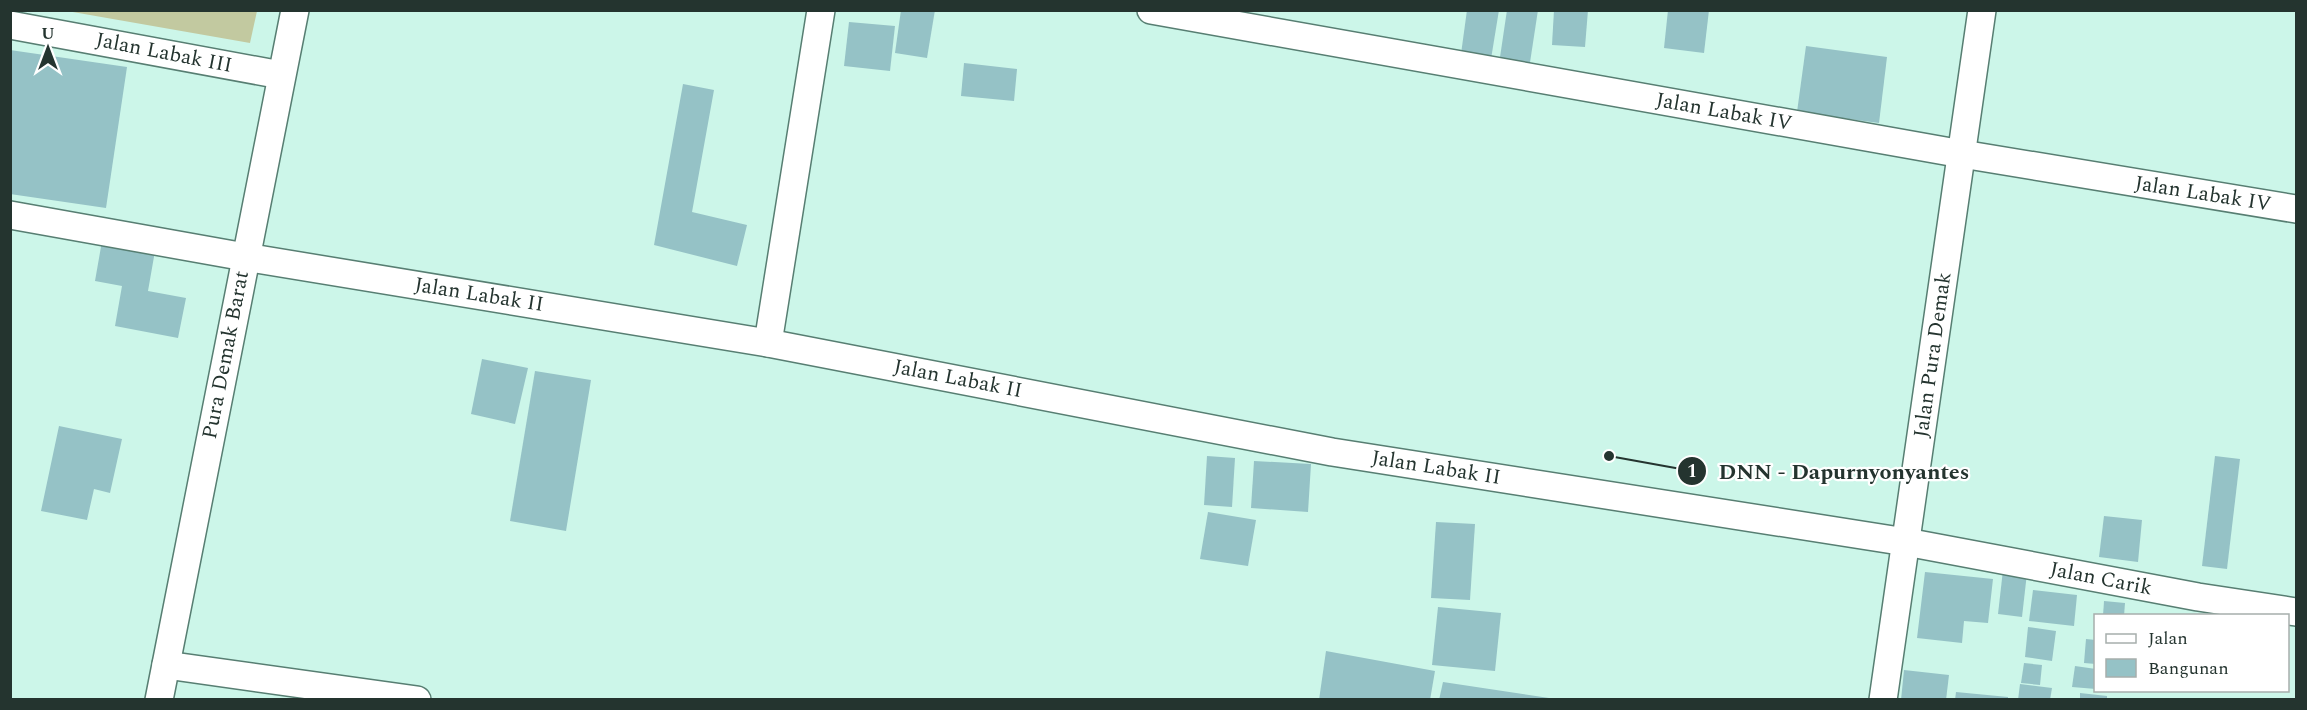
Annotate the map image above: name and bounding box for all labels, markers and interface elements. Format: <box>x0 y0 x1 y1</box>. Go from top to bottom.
north arrow <box>18 18 78 78</box>
text: U <box>41 22 55 46</box>
street label: Jalan Labak III <box>93 24 235 82</box>
street label: Jalan Labak IV <box>1653 84 1795 140</box>
street label: Jalan Labak IV <box>2132 167 2274 221</box>
street label: Pura Demak Barat <box>194 268 258 442</box>
street label: Jalan Labak II <box>412 269 546 321</box>
street label: Jalan Pura Demak <box>1906 270 1961 440</box>
street label: Jalan Labak II <box>891 351 1025 407</box>
street label: Jalan Labak II <box>1369 442 1503 494</box>
callout: DNN - Dapurnyonyantes <box>1677 451 1982 491</box>
text: DNN - Dapurnyonyantes <box>1719 456 1969 489</box>
text: 1 <box>1687 458 1697 485</box>
street label: Jalan Carik <box>2047 553 2155 605</box>
legend <box>2094 614 2289 692</box>
text: Jalan <box>2148 625 2188 652</box>
text: Bangunan <box>2148 655 2229 682</box>

